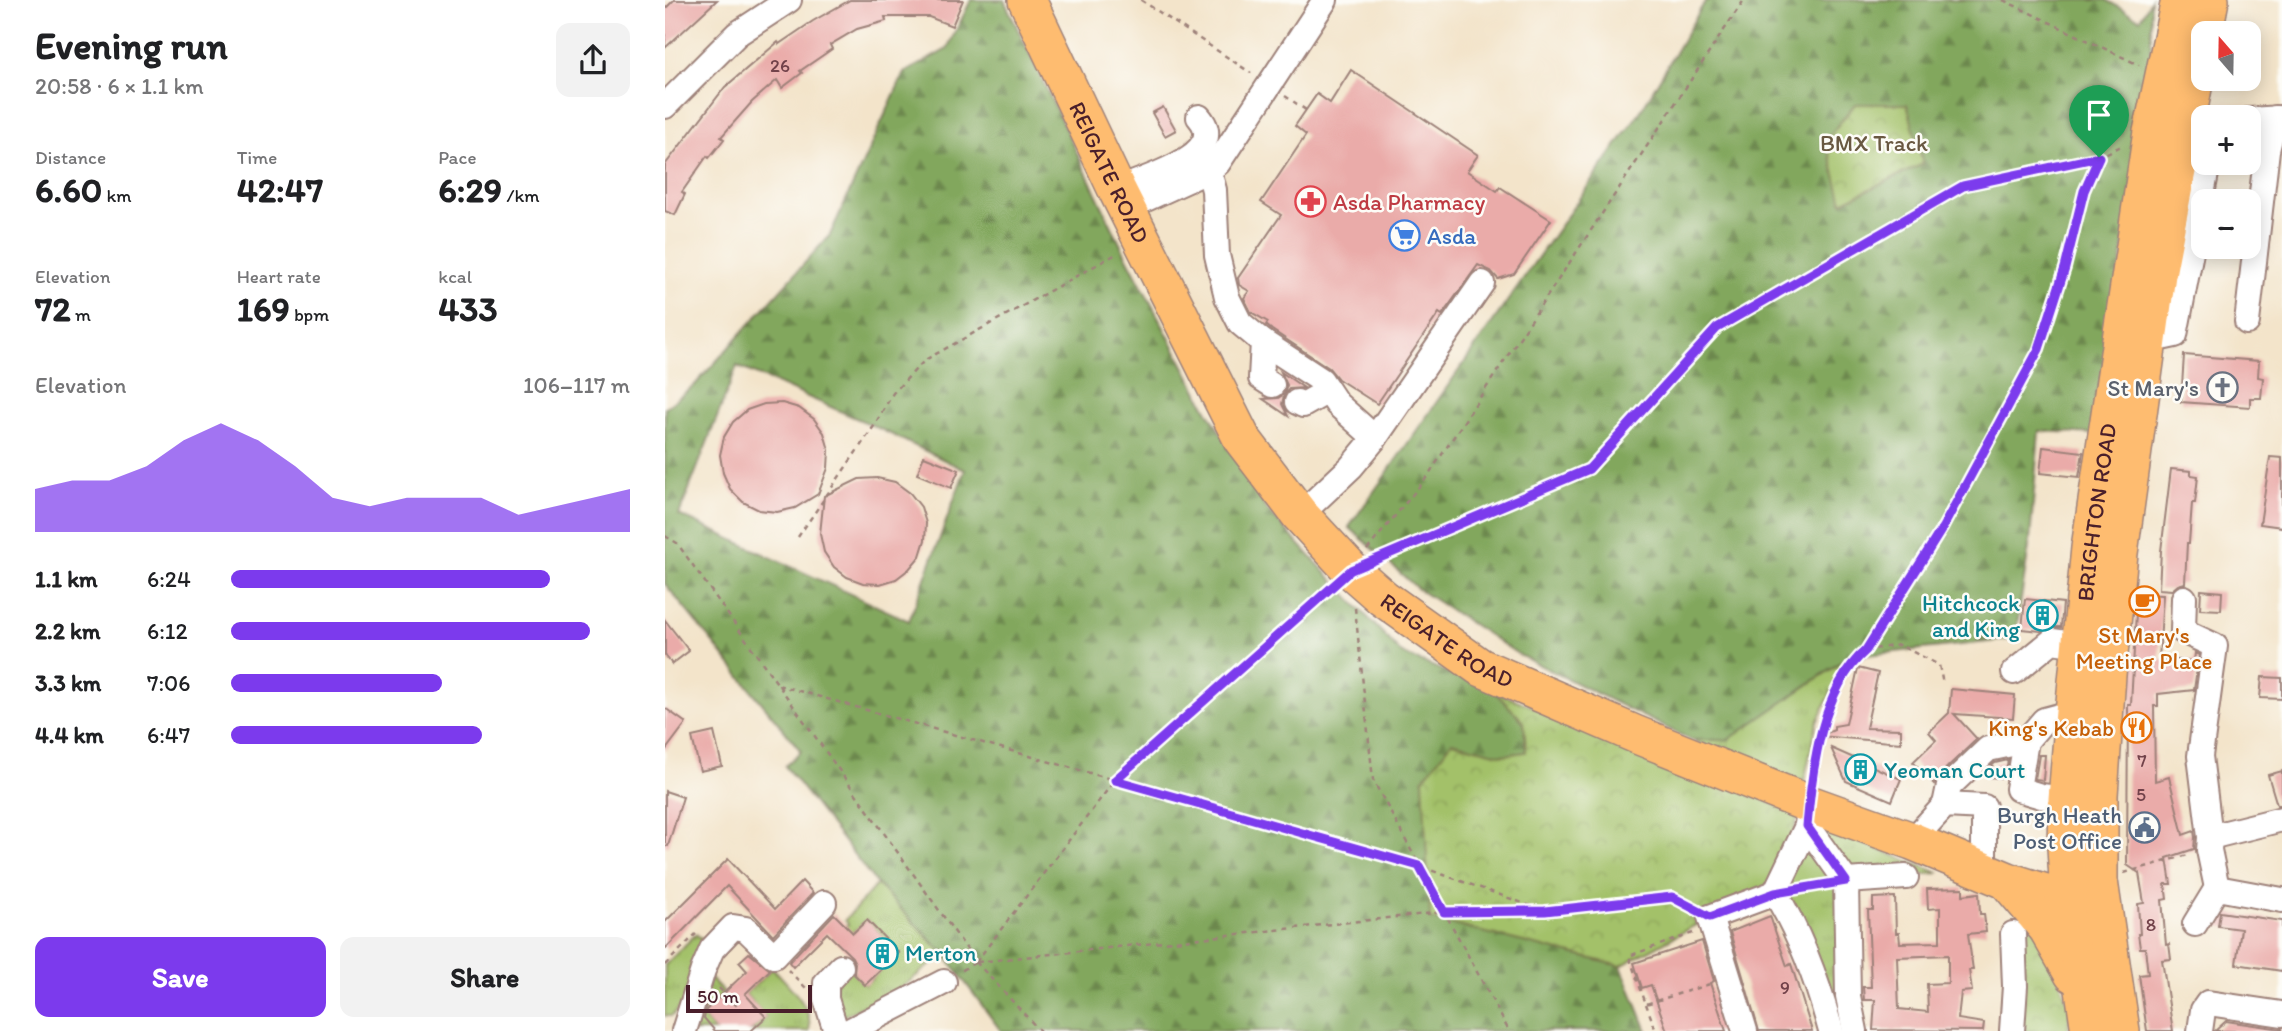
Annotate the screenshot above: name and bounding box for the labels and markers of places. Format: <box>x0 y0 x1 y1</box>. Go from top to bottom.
pin <box>2069 85 2129 157</box>
pharmacy icon: Asda Pharmacy <box>1293 185 1327 219</box>
place label: Asda Pharmacy <box>1333 188 1485 216</box>
supermarket icon: Asda <box>1387 219 1421 253</box>
place label: Asda <box>1427 222 1476 250</box>
church icon: St Mary's <box>2205 371 2239 405</box>
place label: St Mary's <box>2108 374 2199 402</box>
cafe icon: St Mary's Meeting Place <box>2127 584 2161 618</box>
place label: Hitchcock and King <box>1922 589 2020 643</box>
building icon: Hitchcock and King <box>2026 599 2060 633</box>
place label: St Mary's Meeting Place <box>2076 621 2212 675</box>
restaurant icon: King's Kebab <box>2120 711 2154 745</box>
place label: King's Kebab <box>1988 714 2114 742</box>
building icon: Yeoman Court <box>1844 753 1878 787</box>
place label: Yeoman Court <box>1884 756 2025 784</box>
place label: Burgh Heath Post Office <box>1997 801 2122 855</box>
public building icon: Burgh Heath Post Office <box>2128 811 2162 845</box>
building icon: Merton <box>865 936 899 970</box>
place label: Merton <box>905 939 977 967</box>

